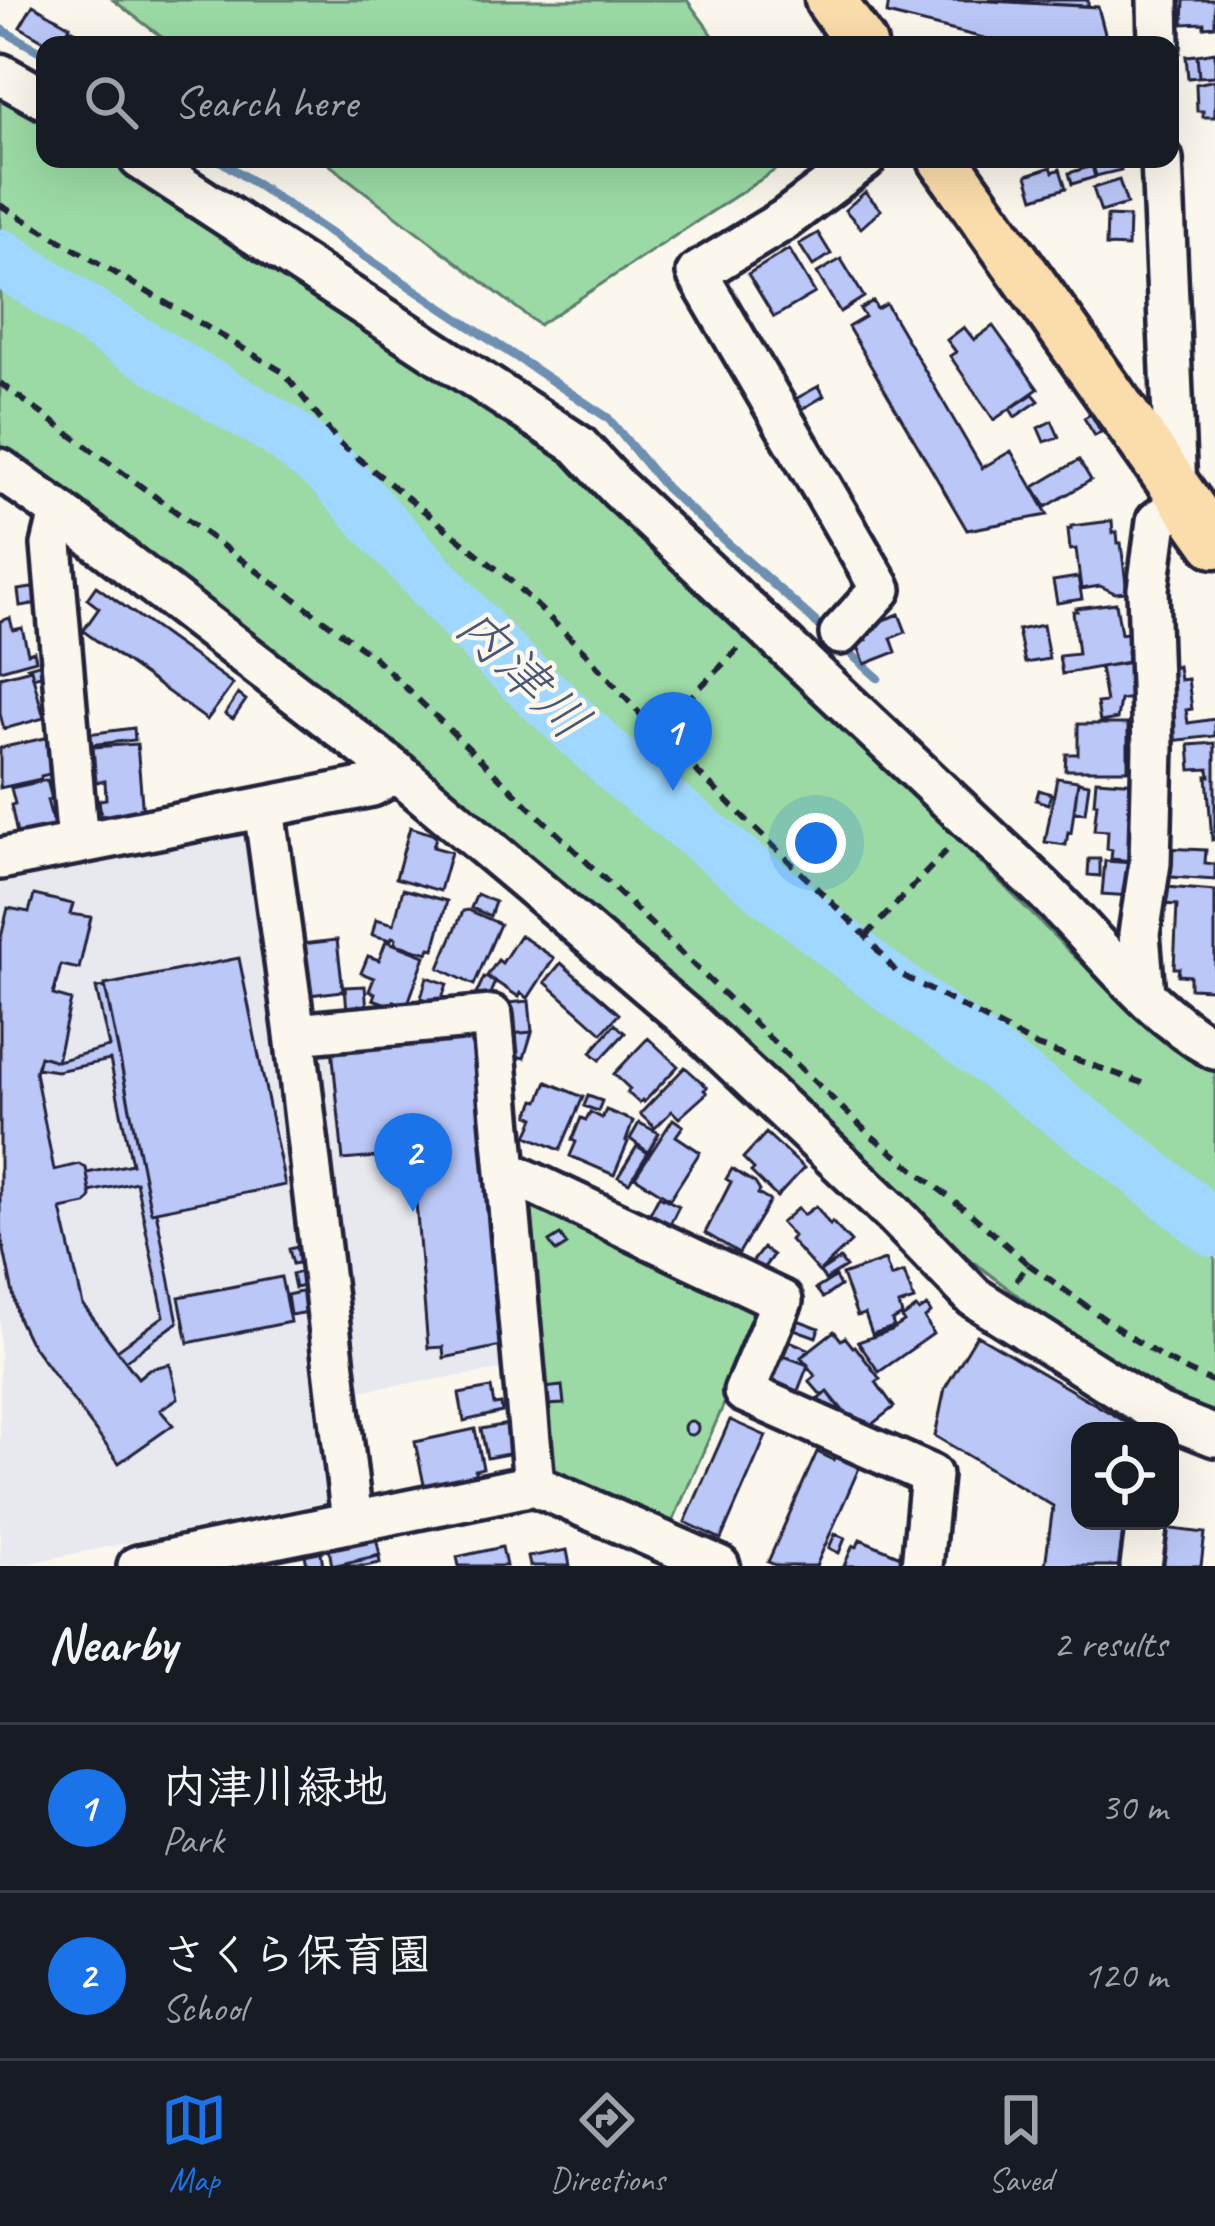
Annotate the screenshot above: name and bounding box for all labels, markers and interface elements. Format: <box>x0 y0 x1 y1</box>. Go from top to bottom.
search box <box>36 36 1179 168</box>
icon: search <box>78 69 144 135</box>
text: Search here <box>174 74 357 131</box>
water label: 内津川 <box>442 592 604 754</box>
pin: 1 <box>634 692 712 791</box>
your location <box>786 813 846 873</box>
pin: 2 <box>374 1113 452 1212</box>
map controls <box>1071 1422 1179 1530</box>
button: locate <box>1071 1422 1179 1530</box>
text: Nearby <box>48 1612 176 1676</box>
text: 2 results <box>1053 1620 1167 1669</box>
text: 内津川緑地 <box>162 1759 387 1816</box>
text: 1 <box>78 1783 96 1832</box>
text: 30 m <box>1101 1783 1167 1832</box>
text: Park <box>162 1816 224 1865</box>
text: さくら保育園 <box>162 1927 432 1984</box>
text: 2 <box>78 1951 96 2000</box>
text: 120 m <box>1083 1951 1167 2000</box>
text: School <box>162 1984 246 2033</box>
tab: Map <box>161 2087 227 2201</box>
tab: Directions <box>550 2087 665 2201</box>
tab: Saved <box>988 2087 1054 2201</box>

